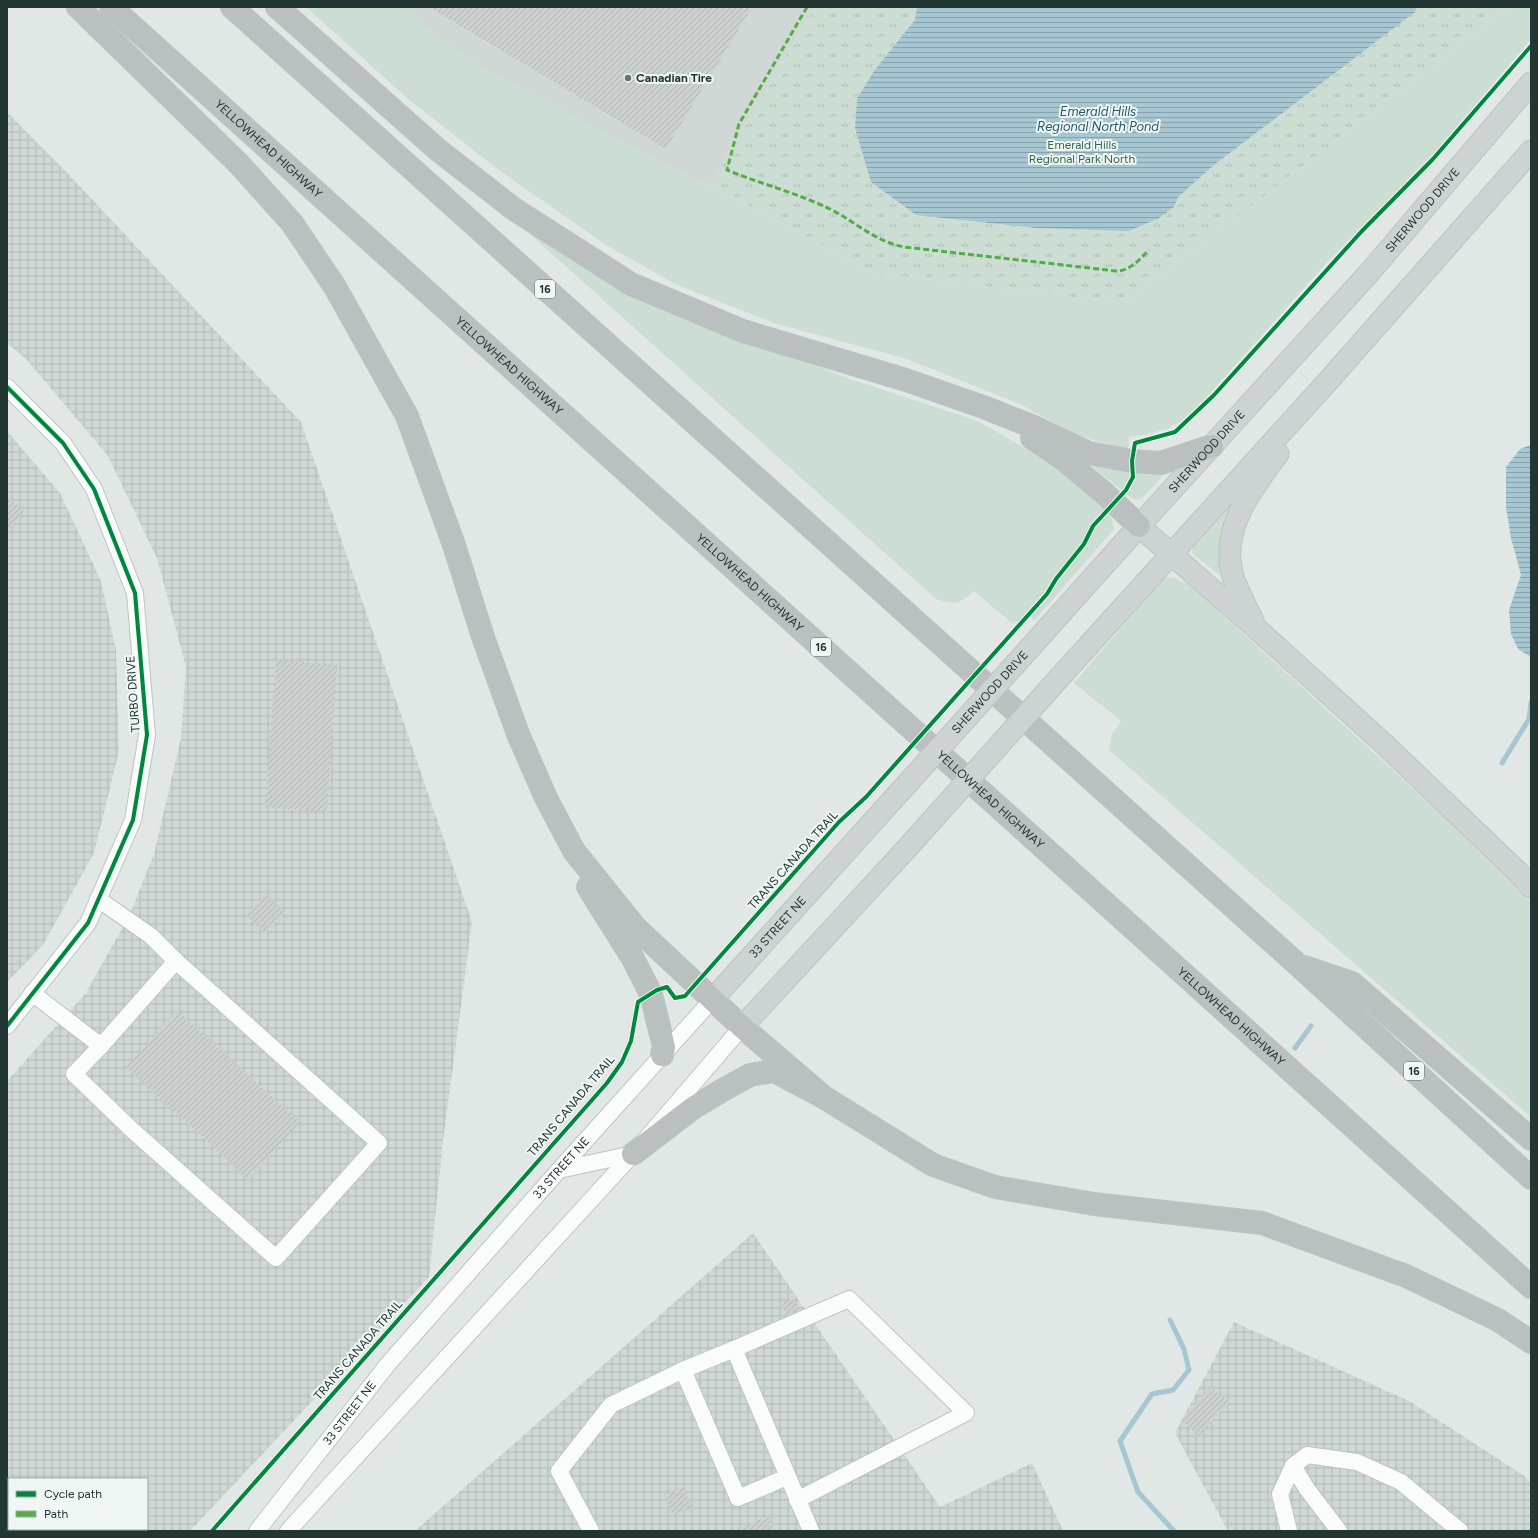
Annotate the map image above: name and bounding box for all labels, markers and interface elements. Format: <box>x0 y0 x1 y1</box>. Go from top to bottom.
place label: Canadian Tire <box>636 71 712 85</box>
marker: Canadian Tire <box>623 73 633 83</box>
street label: YELLOWHEAD HIGHWAY <box>212 97 326 201</box>
water label: Emerald Hills Regional North Pond <box>1037 104 1159 134</box>
park label: Emerald Hills Regional Park North <box>1029 138 1136 166</box>
street label: SHERWOOD DRIVE <box>1383 165 1463 255</box>
road number: 16 <box>535 280 555 298</box>
street label: YELLOWHEAD HIGHWAY <box>453 314 566 418</box>
street label: SHERWOOD DRIVE <box>1166 407 1248 496</box>
street label: YELLOWHEAD HIGHWAY <box>693 531 807 635</box>
road number: 16 <box>811 638 831 656</box>
street label: SHERWOOD DRIVE <box>949 648 1031 736</box>
street label: TURBO DRIVE <box>123 655 143 733</box>
street label: YELLOWHEAD HIGHWAY <box>934 748 1048 852</box>
street label: TRANS CANADA TRAIL <box>745 807 841 912</box>
street label: 33 STREET NE <box>746 894 809 961</box>
street label: YELLOWHEAD HIGHWAY <box>1175 965 1288 1069</box>
street label: TRANS CANADA TRAIL <box>525 1052 618 1159</box>
road number: 16 <box>1404 1062 1424 1080</box>
street label: 33 STREET NE <box>530 1134 592 1201</box>
street label: TRANS CANADA TRAIL <box>311 1297 406 1403</box>
street label: 33 STREET NE <box>320 1378 379 1448</box>
legend <box>8 1478 148 1530</box>
text: Cycle path <box>44 1487 102 1501</box>
text: Path <box>44 1507 68 1521</box>

